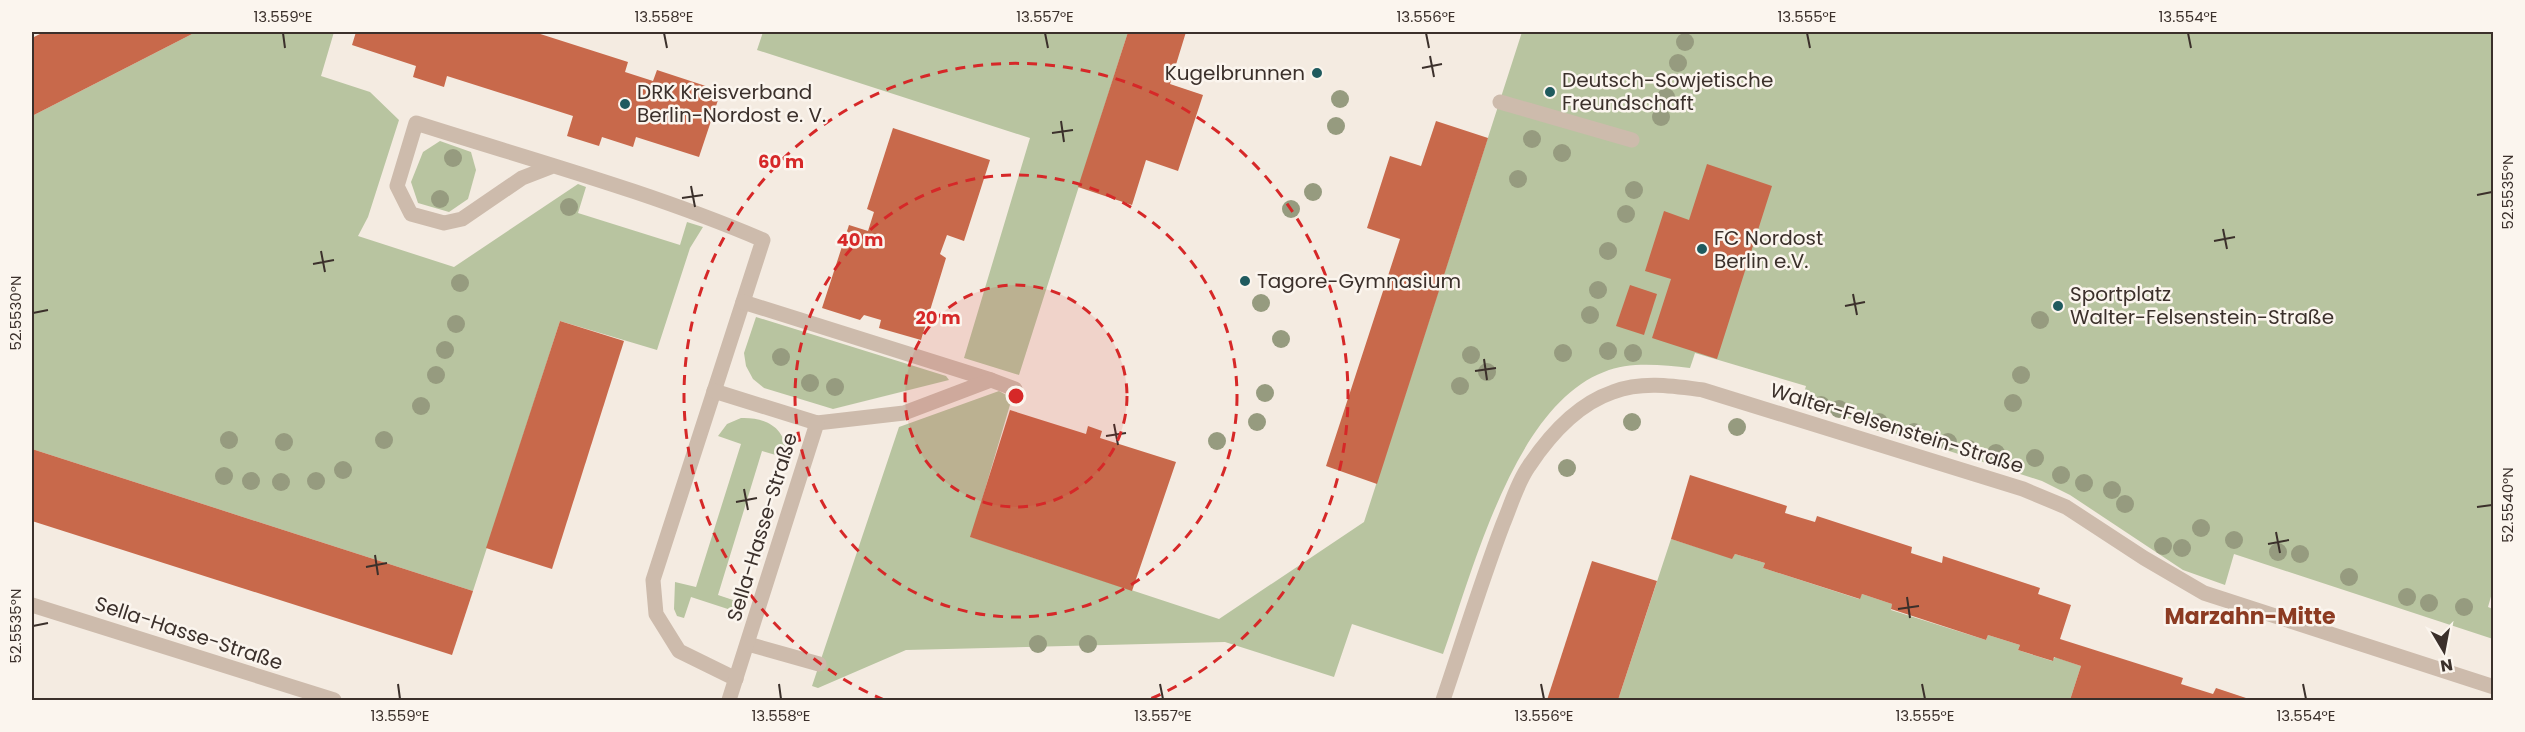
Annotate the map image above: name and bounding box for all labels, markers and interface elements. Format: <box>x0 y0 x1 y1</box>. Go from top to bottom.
text: 13.559°E <box>254 6 312 27</box>
text: 13.558°E <box>635 6 693 27</box>
text: 13.557°E <box>1016 6 1074 27</box>
text: 13.556°E <box>1397 6 1456 27</box>
text: 13.555°E <box>1778 6 1836 27</box>
text: 13.554°E <box>2159 6 2217 27</box>
place label: Kugelbrunnen <box>1165 59 1305 87</box>
marker: Kugelbrunnen <box>1310 66 1324 80</box>
place label: Deutsch-Sowjetische Freundschaft <box>1562 66 1773 117</box>
place label: DRK Kreisverband Berlin-Nordost e. V. <box>637 78 826 129</box>
marker: Deutsch-Sowjetische Freundschaft <box>1543 85 1557 99</box>
marker: DRK Kreisverband Berlin-Nordost e. V. <box>618 97 632 111</box>
text: 60 m <box>758 149 804 174</box>
text: 52.5535°N <box>2497 155 2518 230</box>
place label: FC Nordost Berlin e.V. <box>1714 224 1823 275</box>
text: 40 m <box>837 227 883 252</box>
marker: FC Nordost Berlin e.V. <box>1695 242 1709 256</box>
place label: Tagore-Gymnasium <box>1257 267 1461 295</box>
marker: Tagore-Gymnasium <box>1238 274 1252 288</box>
text: 52.5530°N <box>5 276 26 351</box>
place label: Sportplatz Walter-Felsenstein-Straße <box>2070 280 2334 331</box>
marker: Sportplatz Walter-Felsenstein-Straße <box>2051 299 2065 313</box>
text: 20 m <box>916 305 960 330</box>
street label: Walter-Felsenstein-Straße <box>1767 376 2027 480</box>
centre of rings <box>1006 386 1026 406</box>
street label: Sella-Hasse-Straße <box>720 429 804 625</box>
text: 52.5540°N <box>2497 467 2518 543</box>
text: 52.5535°N <box>5 589 26 664</box>
street label: Sella-Hasse-Straße <box>91 589 287 677</box>
district label: Marzahn-Mitte <box>2165 601 2335 632</box>
north arrow <box>2414 621 2474 681</box>
text: N <box>2439 653 2454 678</box>
text: 13.559°E <box>371 705 429 726</box>
text: 13.558°E <box>752 705 810 726</box>
text: 13.557°E <box>1134 705 1192 726</box>
text: 13.556°E <box>1515 705 1574 726</box>
text: 13.555°E <box>1896 705 1954 726</box>
text: 13.554°E <box>2277 705 2335 726</box>

